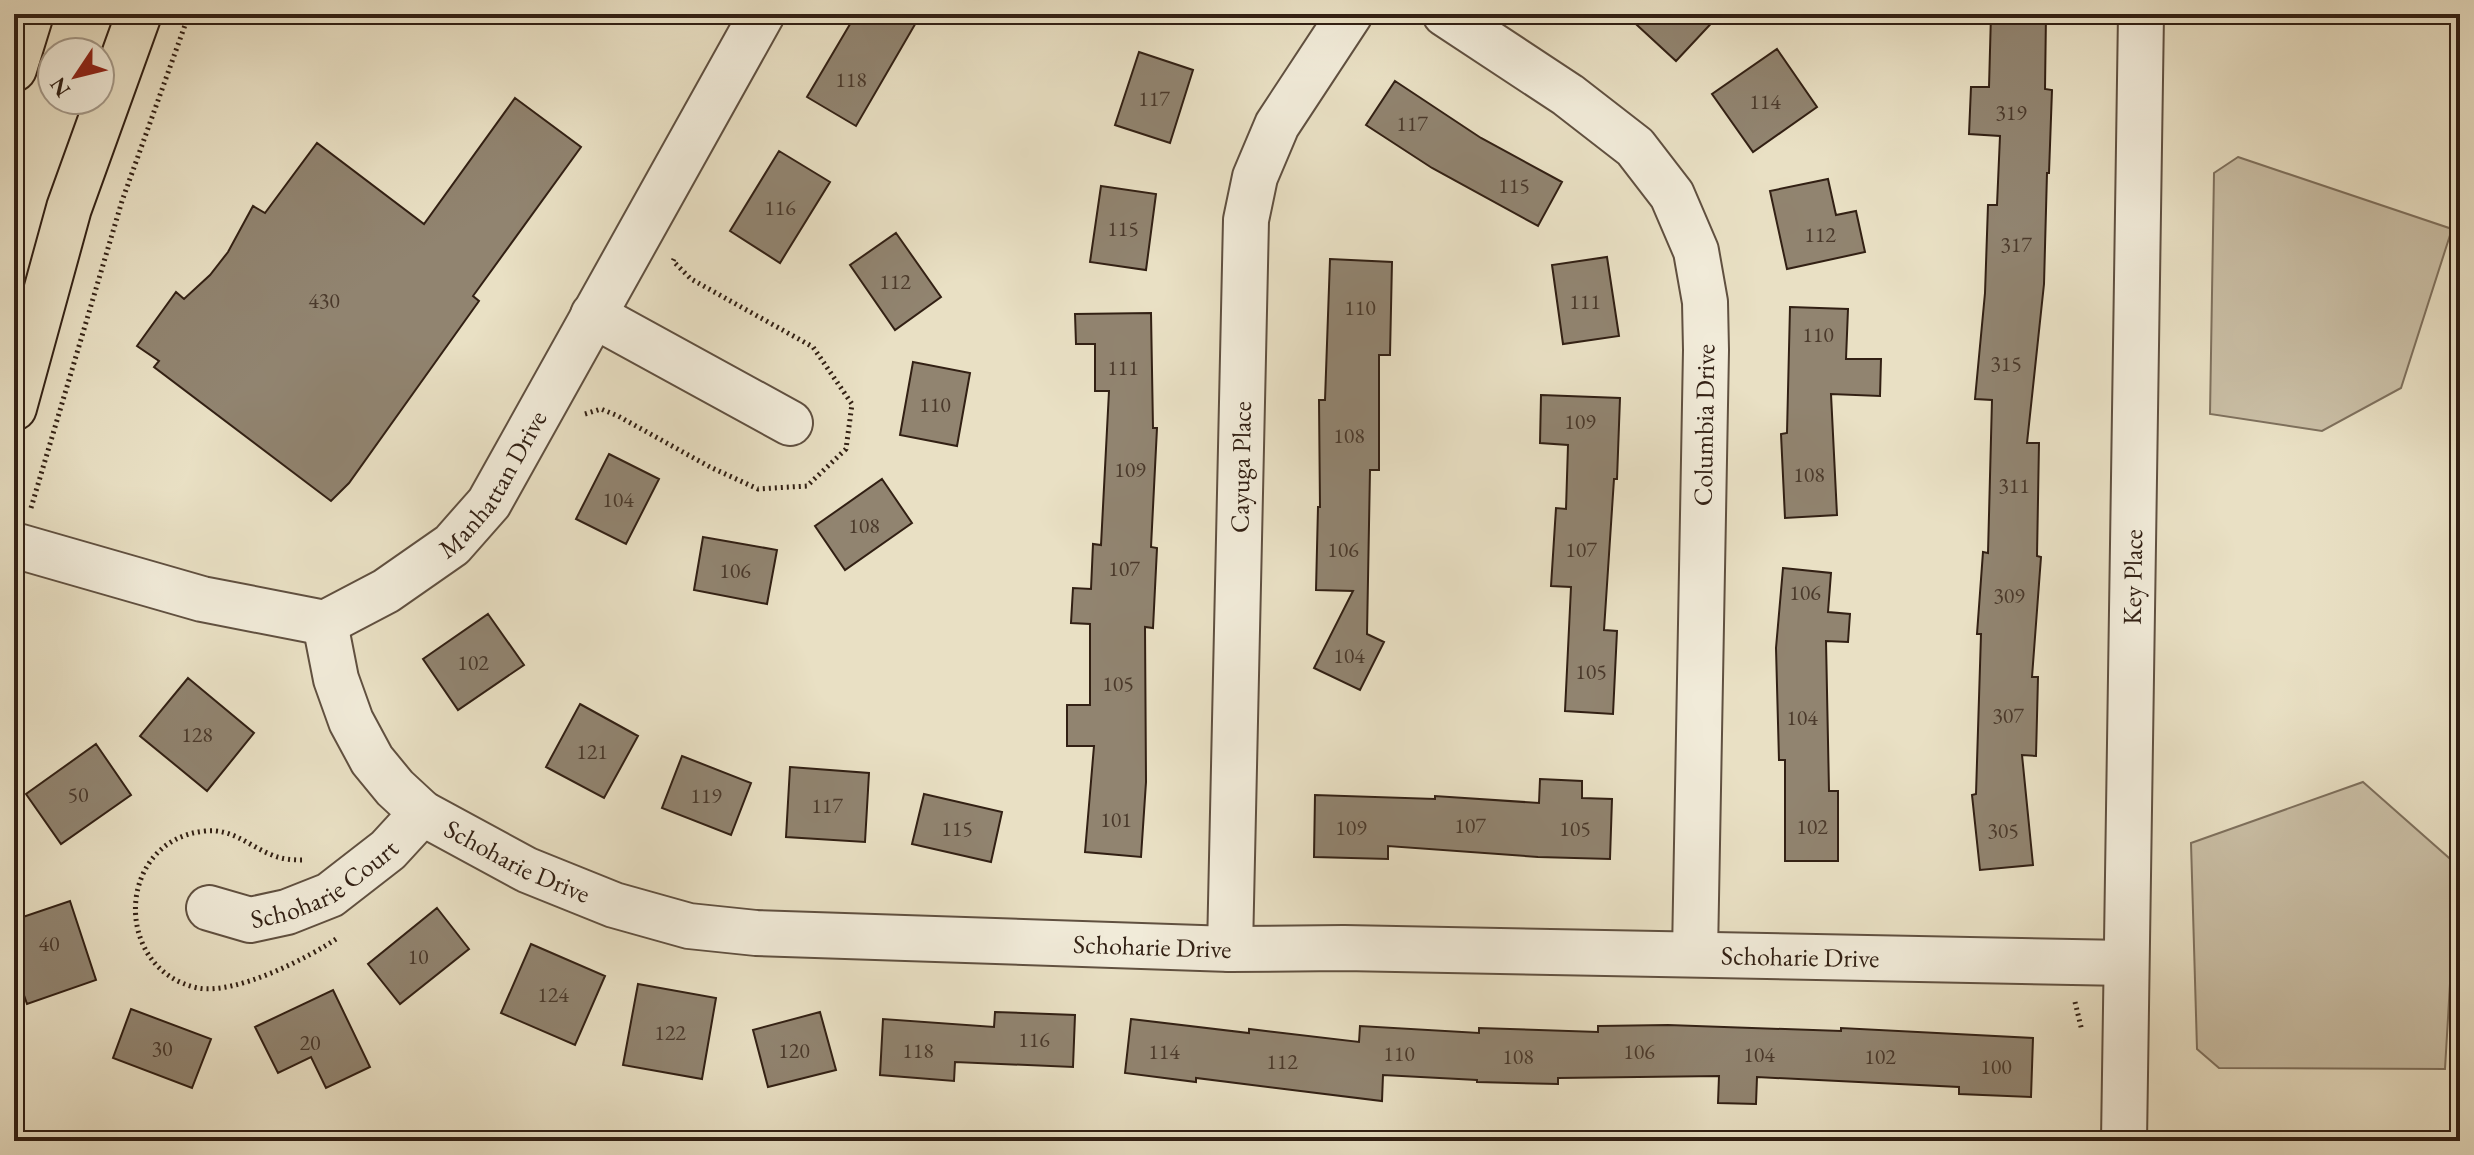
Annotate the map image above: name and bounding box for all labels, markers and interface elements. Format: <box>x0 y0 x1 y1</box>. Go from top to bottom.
north arrow <box>36 36 116 116</box>
house number: 118 <box>835 65 867 94</box>
text: N <box>43 71 77 103</box>
house number: 117 <box>1138 84 1170 113</box>
house number: 114 <box>1749 87 1781 116</box>
house number: 319 <box>1995 98 2027 127</box>
house number: 117 <box>1396 109 1428 138</box>
house number: 115 <box>1498 171 1530 200</box>
house number: 116 <box>764 193 796 222</box>
house number: 115 <box>1107 214 1139 243</box>
house number: 112 <box>1804 220 1836 249</box>
house number: 317 <box>2000 230 2032 259</box>
house number: 112 <box>879 267 911 296</box>
house number: 430 <box>308 286 340 315</box>
house number: 111 <box>1569 287 1601 316</box>
house number: 110 <box>1344 293 1376 322</box>
house number: 110 <box>1802 320 1834 349</box>
street label: Columbia Drive <box>1686 344 1722 506</box>
house number: 315 <box>1990 349 2022 378</box>
house number: 111 <box>1107 353 1139 382</box>
house number: 110 <box>919 390 951 419</box>
street label: Cayuga Place <box>1222 401 1259 533</box>
street label: Manhattan Drive <box>432 404 554 566</box>
house number: 109 <box>1564 407 1596 436</box>
house number: 108 <box>1333 421 1365 450</box>
house number: 109 <box>1114 455 1146 484</box>
house number: 108 <box>1793 460 1825 489</box>
house number: 311 <box>1998 471 2030 500</box>
house number: 104 <box>602 485 634 514</box>
house number: 108 <box>848 511 880 540</box>
street label: Key Place <box>2115 529 2150 625</box>
house number: 106 <box>1327 535 1359 564</box>
house number: 107 <box>1565 535 1597 564</box>
house number: 107 <box>1108 554 1140 583</box>
house number: 106 <box>719 556 751 585</box>
house number: 106 <box>1789 578 1821 607</box>
house number: 309 <box>1993 581 2025 610</box>
house number: 104 <box>1333 641 1365 670</box>
house number: 102 <box>457 648 489 677</box>
house number: 105 <box>1575 657 1607 686</box>
house number: 105 <box>1102 669 1134 698</box>
house number: 307 <box>1992 701 2024 730</box>
house number: 104 <box>1786 703 1818 732</box>
house number: 128 <box>181 720 213 749</box>
house number: 121 <box>576 737 608 766</box>
house number: 50 <box>67 780 89 809</box>
house number: 119 <box>690 781 722 810</box>
house number: 117 <box>811 791 843 820</box>
house number: 101 <box>1100 805 1132 834</box>
street label: Schoharie Drive <box>438 811 595 911</box>
house number: 107 <box>1454 811 1486 840</box>
house number: 102 <box>1796 812 1828 841</box>
house number: 109 <box>1335 813 1367 842</box>
house number: 115 <box>941 814 973 843</box>
house number: 105 <box>1559 814 1591 843</box>
house number: 305 <box>1987 816 2019 845</box>
street label: Schoharie Court <box>247 833 406 936</box>
street label: Schoharie Drive <box>1073 927 1232 966</box>
house number: 40 <box>38 929 60 958</box>
street label: Schoharie Drive <box>1721 938 1880 975</box>
house number: 10 <box>407 942 429 971</box>
house number: 124 <box>537 980 569 1009</box>
house number: 122 <box>654 1018 686 1047</box>
house number: 116 <box>1018 1025 1050 1054</box>
house number: 20 <box>299 1028 321 1057</box>
house number: 30 <box>151 1034 173 1063</box>
house number: 120 <box>778 1036 810 1065</box>
house number: 118 <box>902 1036 934 1065</box>
house number: 114 <box>1148 1037 1180 1066</box>
house number: 106 <box>1623 1037 1655 1066</box>
house number: 110 <box>1383 1039 1415 1068</box>
house number: 104 <box>1743 1040 1775 1069</box>
house number: 108 <box>1502 1042 1534 1071</box>
house number: 102 <box>1864 1042 1896 1071</box>
house number: 112 <box>1266 1047 1298 1076</box>
house number: 100 <box>1980 1052 2012 1081</box>

